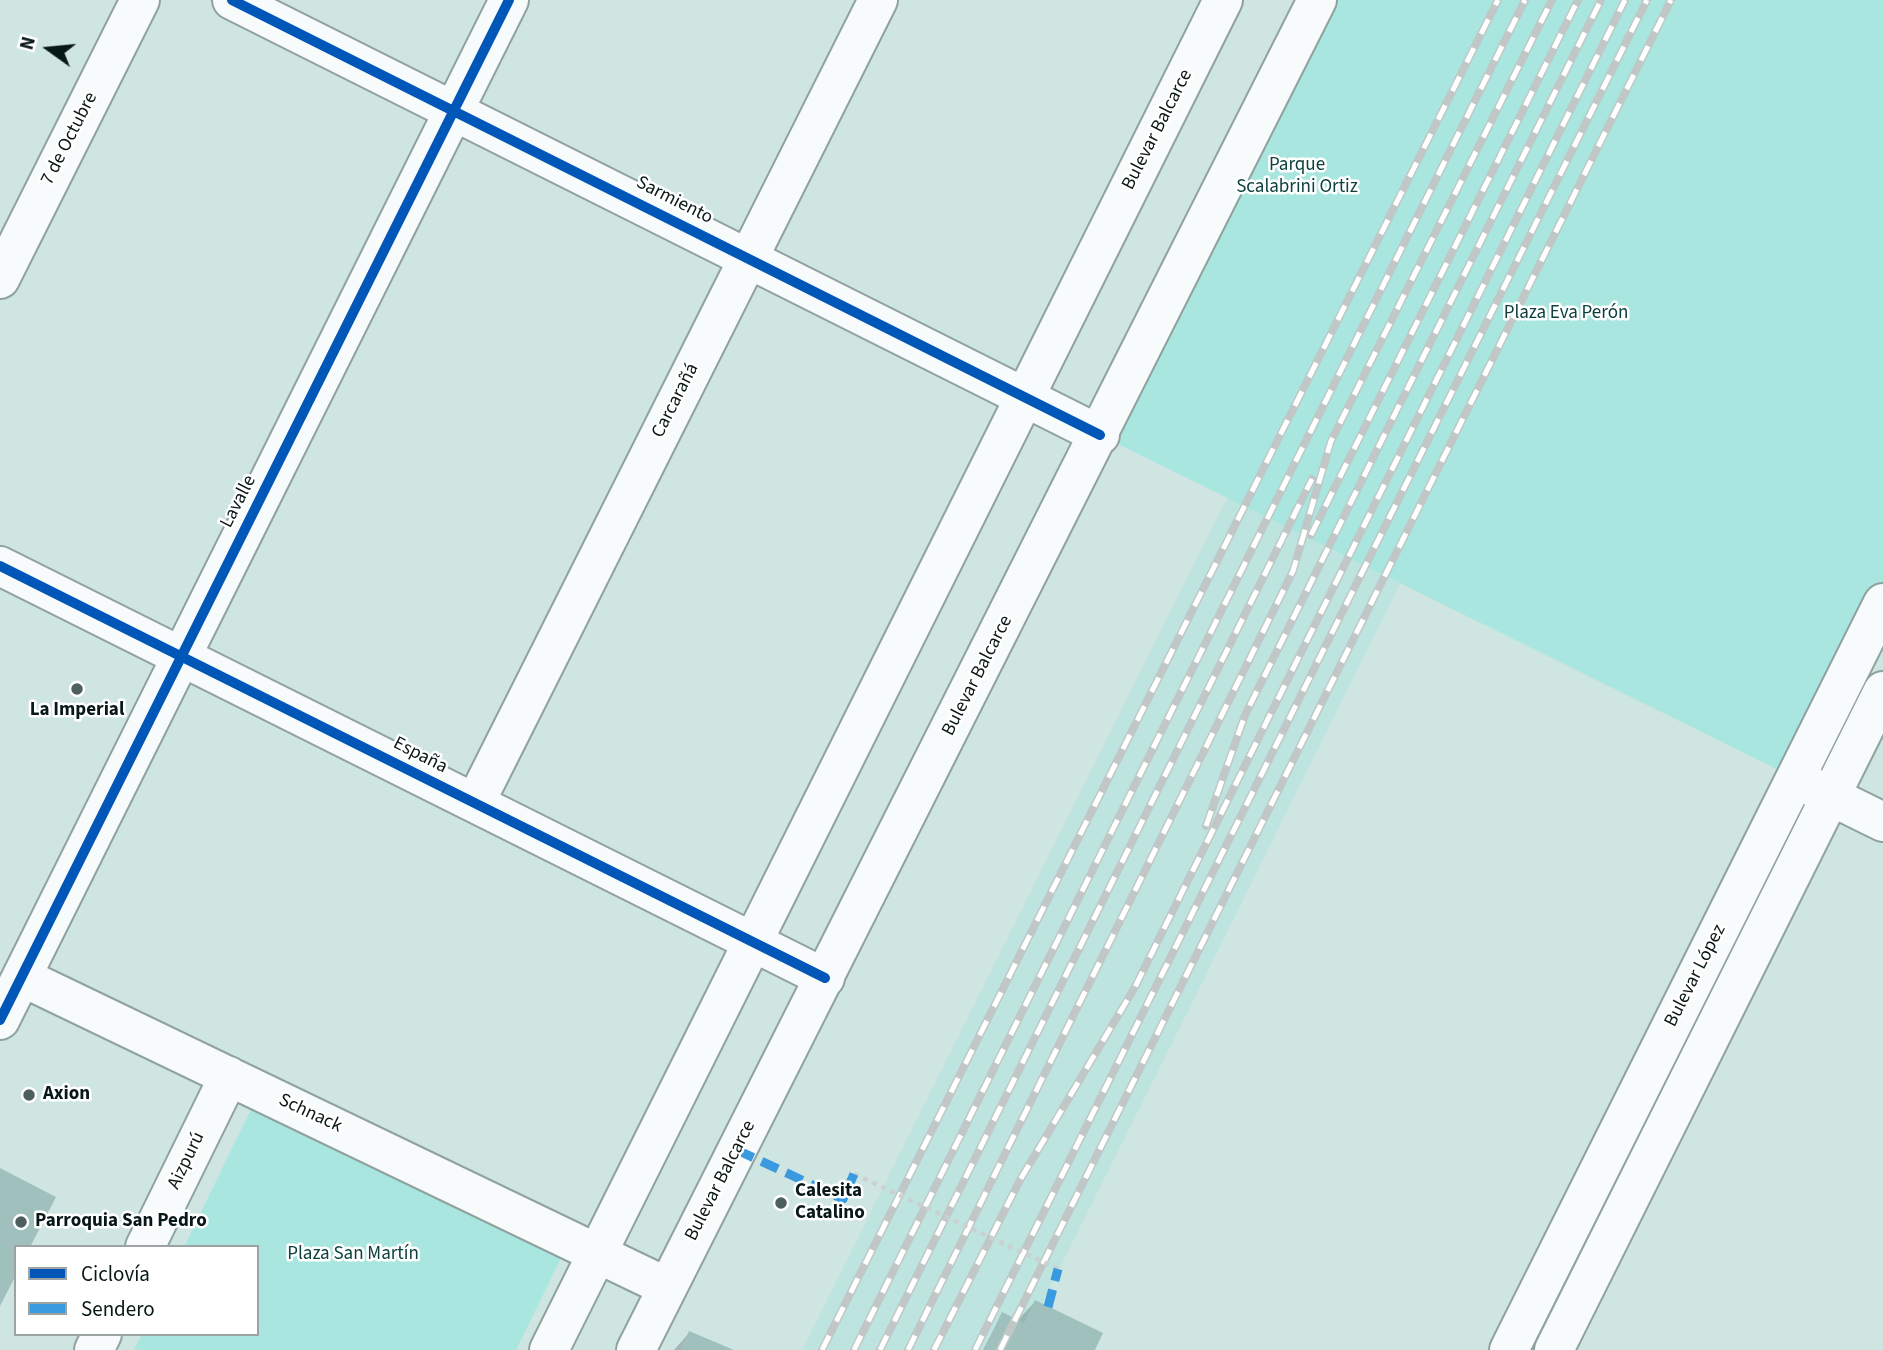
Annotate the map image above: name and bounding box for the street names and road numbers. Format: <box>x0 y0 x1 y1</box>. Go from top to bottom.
street label: Bulevar Balcarce <box>1118 66 1198 194</box>
street label: 7 de Octubre <box>37 89 103 189</box>
street label: Sarmiento <box>632 172 716 230</box>
street label: Carcarañá <box>648 360 704 442</box>
street label: Lavalle <box>216 472 262 532</box>
street label: Bulevar Balcarce <box>938 612 1018 740</box>
street label: España <box>389 733 451 779</box>
street label: Bulevar López <box>1660 921 1732 1031</box>
street label: Schnack <box>275 1089 345 1139</box>
street label: Bulevar Balcarce <box>681 1117 761 1245</box>
street label: Aizpurú <box>163 1129 211 1193</box>

